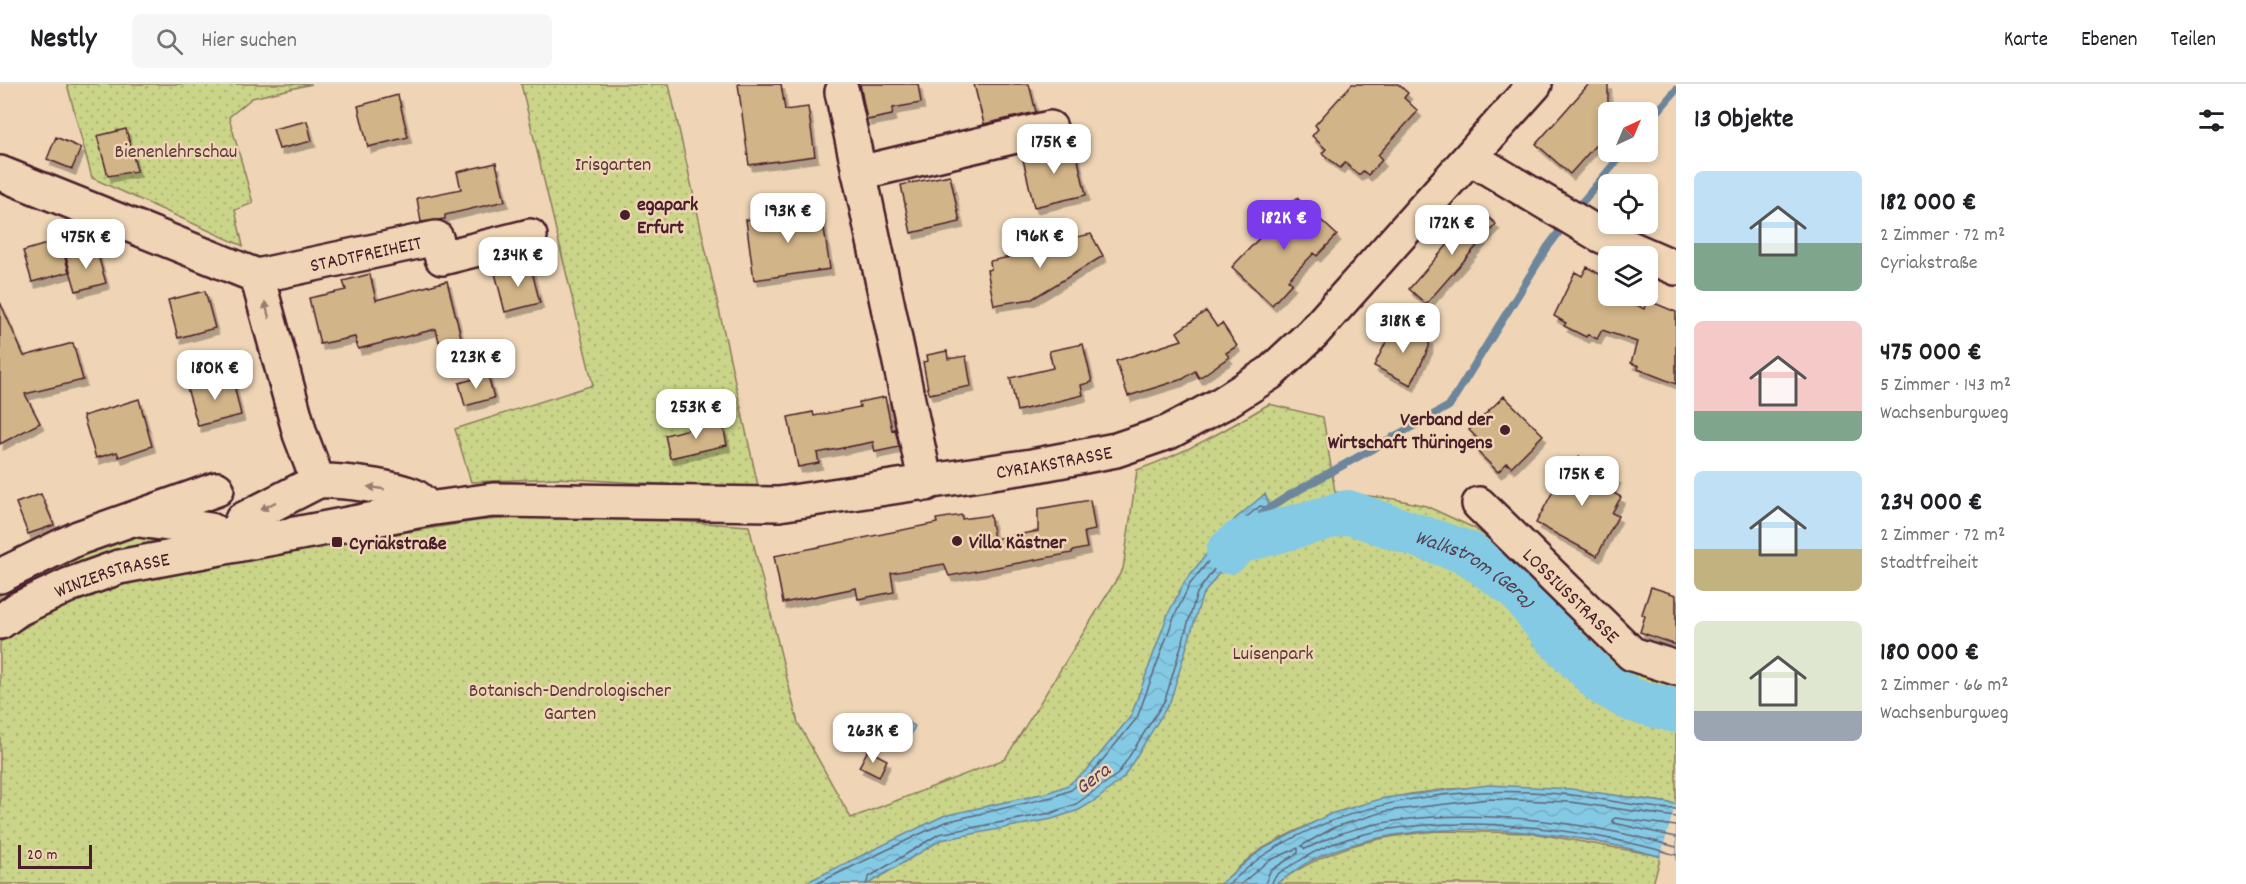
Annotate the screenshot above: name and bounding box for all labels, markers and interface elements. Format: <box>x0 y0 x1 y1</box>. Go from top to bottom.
search box <box>132 14 552 68</box>
text: Nestly <box>30 21 96 61</box>
icon: search <box>153 25 186 58</box>
text: Hier suchen <box>201 26 297 57</box>
text: Karte <box>2004 26 2048 56</box>
text: Ebenen <box>2081 26 2138 56</box>
text: Teilen <box>2171 26 2216 56</box>
north arrow <box>1598 102 1658 162</box>
map controls <box>1598 102 1658 306</box>
text: 13 Objekte <box>1694 102 1793 139</box>
icon: filters <box>2195 104 2228 137</box>
pin: 175K € <box>1005 124 1103 175</box>
text: 175K € <box>1031 129 1077 157</box>
park label: Bienenlehrschau <box>115 139 237 167</box>
park label: Irisgarten <box>575 152 651 180</box>
button: locate <box>1598 174 1658 234</box>
text: 182 000 € <box>1880 185 1976 222</box>
place label: egapark Erfurt <box>637 192 698 243</box>
pin: 193K € <box>739 193 837 244</box>
icon: home <box>1742 195 1814 267</box>
text: 193K € <box>764 198 812 226</box>
pin: 182K € <box>1235 200 1333 251</box>
text: 182K € <box>1261 205 1307 233</box>
pin: 172K € <box>1403 205 1501 256</box>
marker: egapark Erfurt <box>618 208 632 222</box>
text: 172K € <box>1429 210 1475 238</box>
pin: 196K € <box>991 218 1089 269</box>
pin: 475K € <box>37 219 135 270</box>
text: 2 Zimmer · 72 m² <box>1880 222 2005 250</box>
text: 196K € <box>1016 223 1064 251</box>
text: 475K € <box>61 224 111 252</box>
street label: STADTFREIHEIT <box>308 230 425 281</box>
pin: 234K € <box>469 237 567 288</box>
text: 234K € <box>493 242 543 270</box>
button: layers <box>1598 246 1658 306</box>
text: Cyriakstraße <box>1880 250 1978 278</box>
one-way arrow <box>261 301 271 319</box>
pin: 318K € <box>1354 303 1452 354</box>
text: 318K € <box>1380 308 1426 336</box>
text: 475 000 € <box>1880 335 1982 372</box>
pin: 223K € <box>427 339 525 390</box>
text: 223K € <box>450 344 502 372</box>
icon: home <box>1742 345 1814 417</box>
pin: 180K € <box>166 350 264 401</box>
text: 180K € <box>191 355 239 383</box>
text: 5 Zimmer · 143 m² <box>1880 372 2011 400</box>
pin: 253K € <box>647 389 745 440</box>
text: 253K € <box>670 394 722 422</box>
text: Wachsenburgweg <box>1880 400 2008 428</box>
place label: Verband der Wirtschaft Thüringens <box>1328 407 1494 458</box>
marker: Verband der Wirtschaft Thüringens <box>1498 423 1512 437</box>
street label: CYRIAKSTRASSE <box>994 440 1115 488</box>
pin: 175K € <box>1533 456 1631 507</box>
text: 175K € <box>1559 461 1605 489</box>
one-way arrow <box>366 483 385 492</box>
text: 234 000 € <box>1880 485 1983 522</box>
icon: home <box>1742 495 1814 567</box>
one-way arrow <box>259 501 276 511</box>
text: 2 Zimmer · 72 m² <box>1880 522 2005 550</box>
water label: Walkstrom (Gera) <box>1410 524 1541 617</box>
place label: Villa Kästner <box>969 530 1067 558</box>
place label: Cyriakstraße <box>349 531 447 559</box>
marker: Villa Kästner <box>950 534 964 548</box>
marker: Cyriakstraße <box>330 535 344 549</box>
street label: LOSSIUSSTRASSE <box>1515 543 1625 651</box>
street label: WINZERSTRASSE <box>50 547 172 607</box>
text: Stadtfreiheit <box>1880 550 1978 578</box>
text: 180 000 € <box>1880 635 1979 672</box>
park label: Luisenpark <box>1232 641 1314 669</box>
icon: home <box>1742 645 1814 717</box>
text: 2 Zimmer · 66 m² <box>1880 672 2008 700</box>
park label: Botanisch-Dendrologischer Garten <box>469 678 672 729</box>
text: Wachsenburgweg <box>1880 700 2008 728</box>
pin: 263K € <box>824 713 922 764</box>
text: 263K € <box>847 718 899 746</box>
water label: Gera <box>1070 756 1119 804</box>
scale bar <box>18 842 92 870</box>
text: 20 m <box>27 844 57 867</box>

